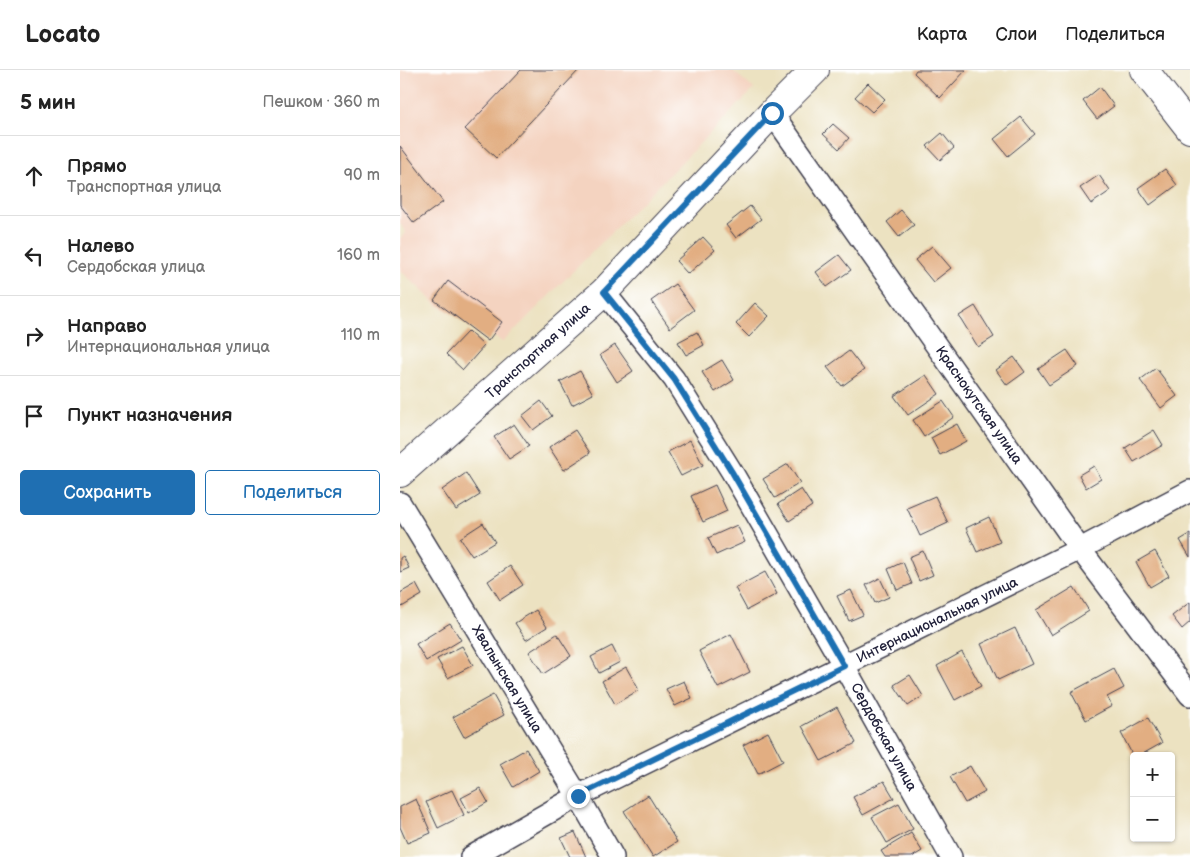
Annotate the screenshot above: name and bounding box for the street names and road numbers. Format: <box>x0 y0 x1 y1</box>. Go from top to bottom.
street label: Транспортная улица <box>482 299 594 403</box>
street label: Краснокутская улица <box>932 343 1027 468</box>
street label: Интернациональная улица <box>853 573 1021 667</box>
street label: Хвалынская улица <box>468 622 546 737</box>
street label: Сердобская улица <box>847 680 921 795</box>

